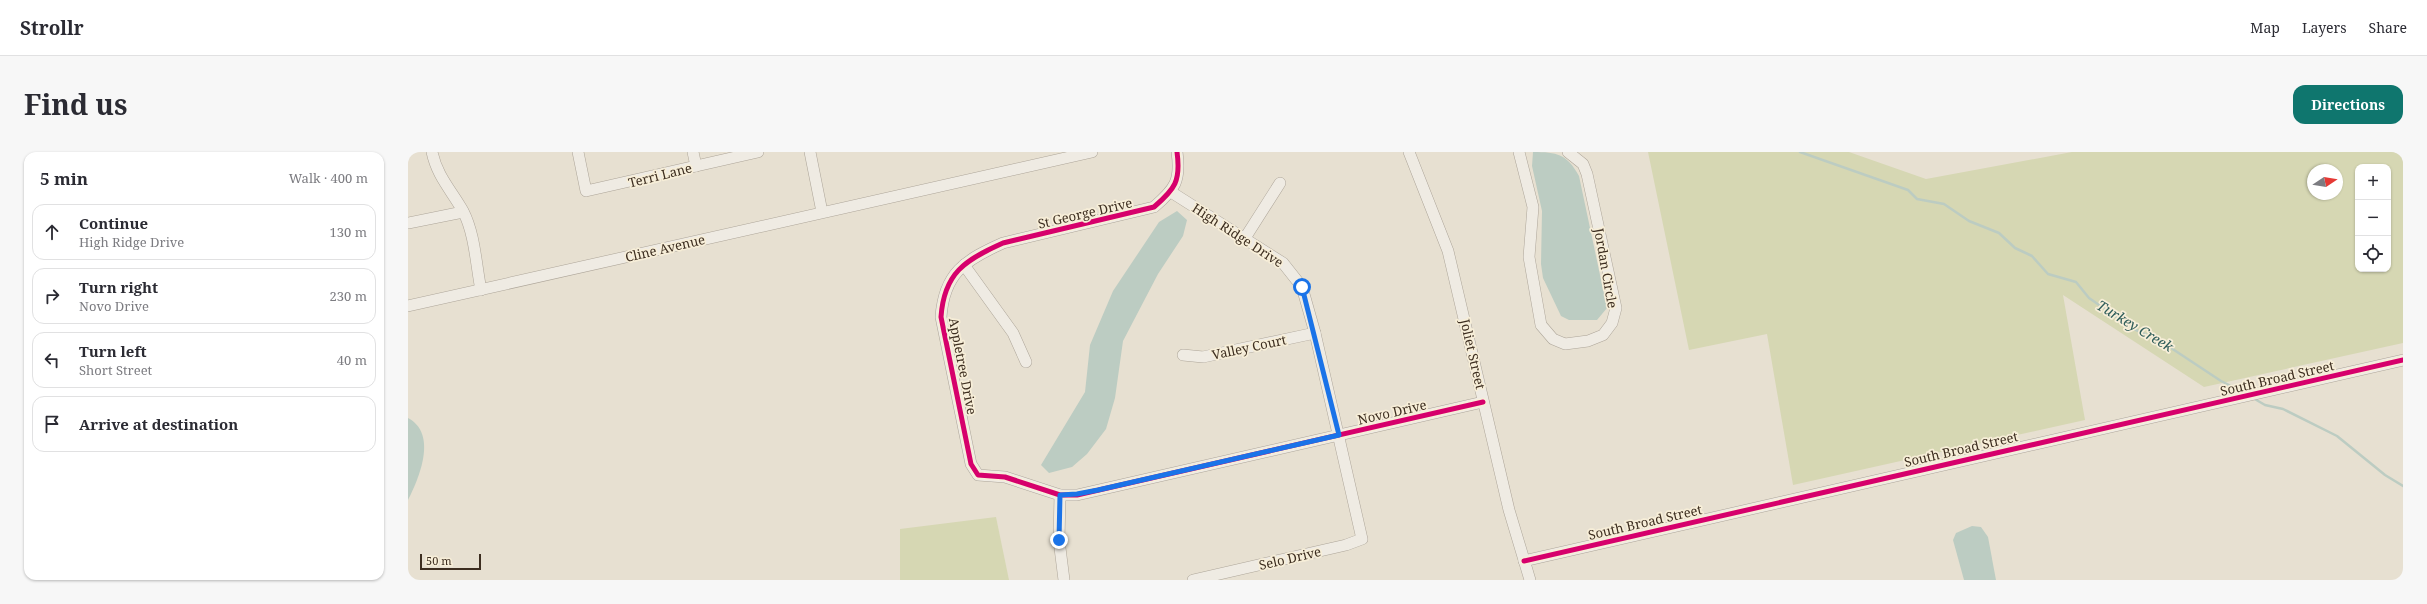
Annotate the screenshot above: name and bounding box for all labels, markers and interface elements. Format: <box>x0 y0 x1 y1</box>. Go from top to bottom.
text: Strollr <box>20 15 84 41</box>
text: Map <box>2250 18 2280 37</box>
text: Layers <box>2302 18 2347 37</box>
text: Share <box>2369 18 2407 37</box>
text: Find us <box>24 85 128 123</box>
button: Directions <box>2293 85 2403 124</box>
street label: Terri Lane <box>626 158 694 192</box>
north arrow <box>2307 164 2343 200</box>
map controls <box>2355 164 2391 272</box>
button: + <box>2355 164 2391 200</box>
text: 5 min <box>40 167 88 190</box>
text: Walk · 400 m <box>289 169 368 187</box>
street label: St George Drive <box>1036 193 1134 233</box>
street label: High Ridge Drive <box>1189 199 1287 271</box>
button: − <box>2355 200 2391 236</box>
text: Continue <box>79 213 148 233</box>
icon: ahead <box>41 221 63 243</box>
text: 130 m <box>330 223 367 241</box>
street label: Jordan Circle <box>1590 226 1622 309</box>
street label: Cline Avenue <box>623 230 707 266</box>
text: High Ridge Drive <box>79 233 184 251</box>
button: locate <box>2355 236 2391 272</box>
text: Turn right <box>79 277 158 297</box>
route start <box>1293 278 1311 296</box>
icon: right <box>41 285 63 307</box>
text: 230 m <box>330 287 367 305</box>
water label: Turkey Creek <box>2094 295 2178 356</box>
text: Novo Drive <box>79 297 149 315</box>
street label: Appletree Drive <box>945 316 981 416</box>
street label: Joliet Street <box>1456 316 1490 391</box>
street label: Valley Court <box>1210 330 1288 364</box>
text: Turn left <box>79 341 147 361</box>
icon: left <box>41 349 63 371</box>
text: 40 m <box>337 351 367 369</box>
street label: South Broad Street <box>2218 356 2336 400</box>
text: Short Street <box>79 361 152 379</box>
street label: Novo Drive <box>1356 395 1428 429</box>
icon: arrive <box>41 413 63 435</box>
text: Arrive at destination <box>79 414 238 434</box>
street label: South Broad Street <box>1902 427 2020 471</box>
street label: South Broad Street <box>1586 500 1704 544</box>
route end <box>1050 531 1068 549</box>
street label: Selo Drive <box>1257 542 1323 574</box>
scale bar <box>420 552 481 571</box>
text: 50 m <box>426 553 452 568</box>

